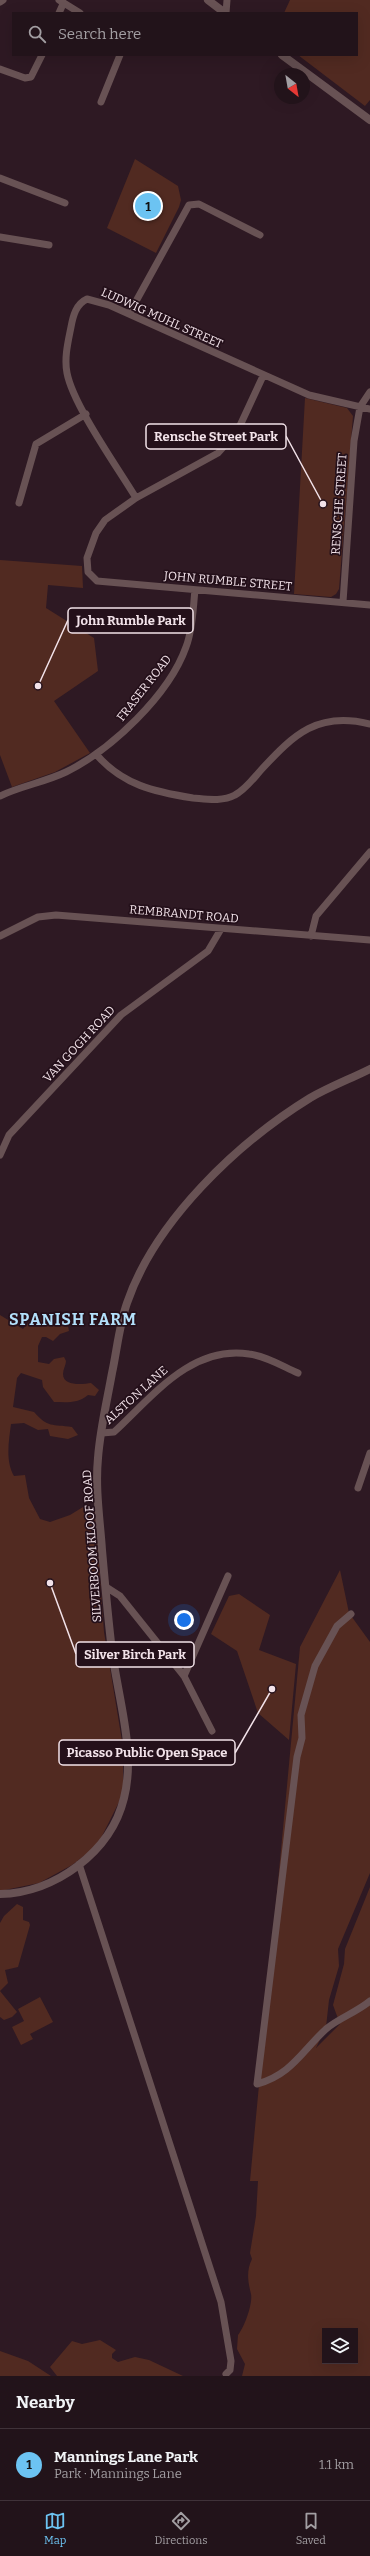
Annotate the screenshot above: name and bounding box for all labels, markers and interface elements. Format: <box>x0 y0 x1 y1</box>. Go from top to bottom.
search box <box>12 12 358 56</box>
icon: search <box>26 23 48 45</box>
text: Search here <box>58 25 141 43</box>
north arrow <box>274 68 310 104</box>
pin: 1 <box>135 191 161 221</box>
street label: LUDWIG MUHL STREET <box>99 285 225 351</box>
callout: Rensche Street Park <box>146 424 286 449</box>
text: Rensche Street Park <box>154 429 278 444</box>
street label: RENSCHE STREET <box>328 453 350 555</box>
street label: JOHN RUMBLE STREET <box>162 568 293 594</box>
callout: John Rumble Park <box>68 608 193 633</box>
text: John Rumble Park <box>75 613 186 628</box>
street label: FRASER ROAD <box>114 652 174 724</box>
street label: REMBRANDT ROAD <box>129 902 239 926</box>
street label: VAN GOGH ROAD <box>40 1003 118 1085</box>
district label: SPANISH FARM <box>9 1310 137 1329</box>
street label: ALSTON LANE <box>102 1363 170 1427</box>
street label: SILVERBOOM KLOOF ROAD <box>80 1469 104 1623</box>
your location <box>174 1610 194 1630</box>
callout: Silver Birch Park <box>76 1642 194 1667</box>
text: Silver Birch Park <box>84 1647 186 1662</box>
callout: Picasso Public Open Space <box>59 1740 235 1765</box>
text: Picasso Public Open Space <box>67 1745 227 1760</box>
map controls <box>322 2328 358 2364</box>
button: layers <box>322 2328 358 2364</box>
text: Nearby <box>16 2392 75 2413</box>
text: Mannings Lane Park <box>54 2448 198 2466</box>
text: 1 <box>26 2457 32 2472</box>
text: 1.1 km <box>319 2457 354 2472</box>
text: Park · Mannings Lane <box>54 2466 182 2481</box>
tab: Map <box>44 2510 66 2547</box>
tab: Directions <box>155 2510 207 2547</box>
tab: Saved <box>296 2510 326 2547</box>

